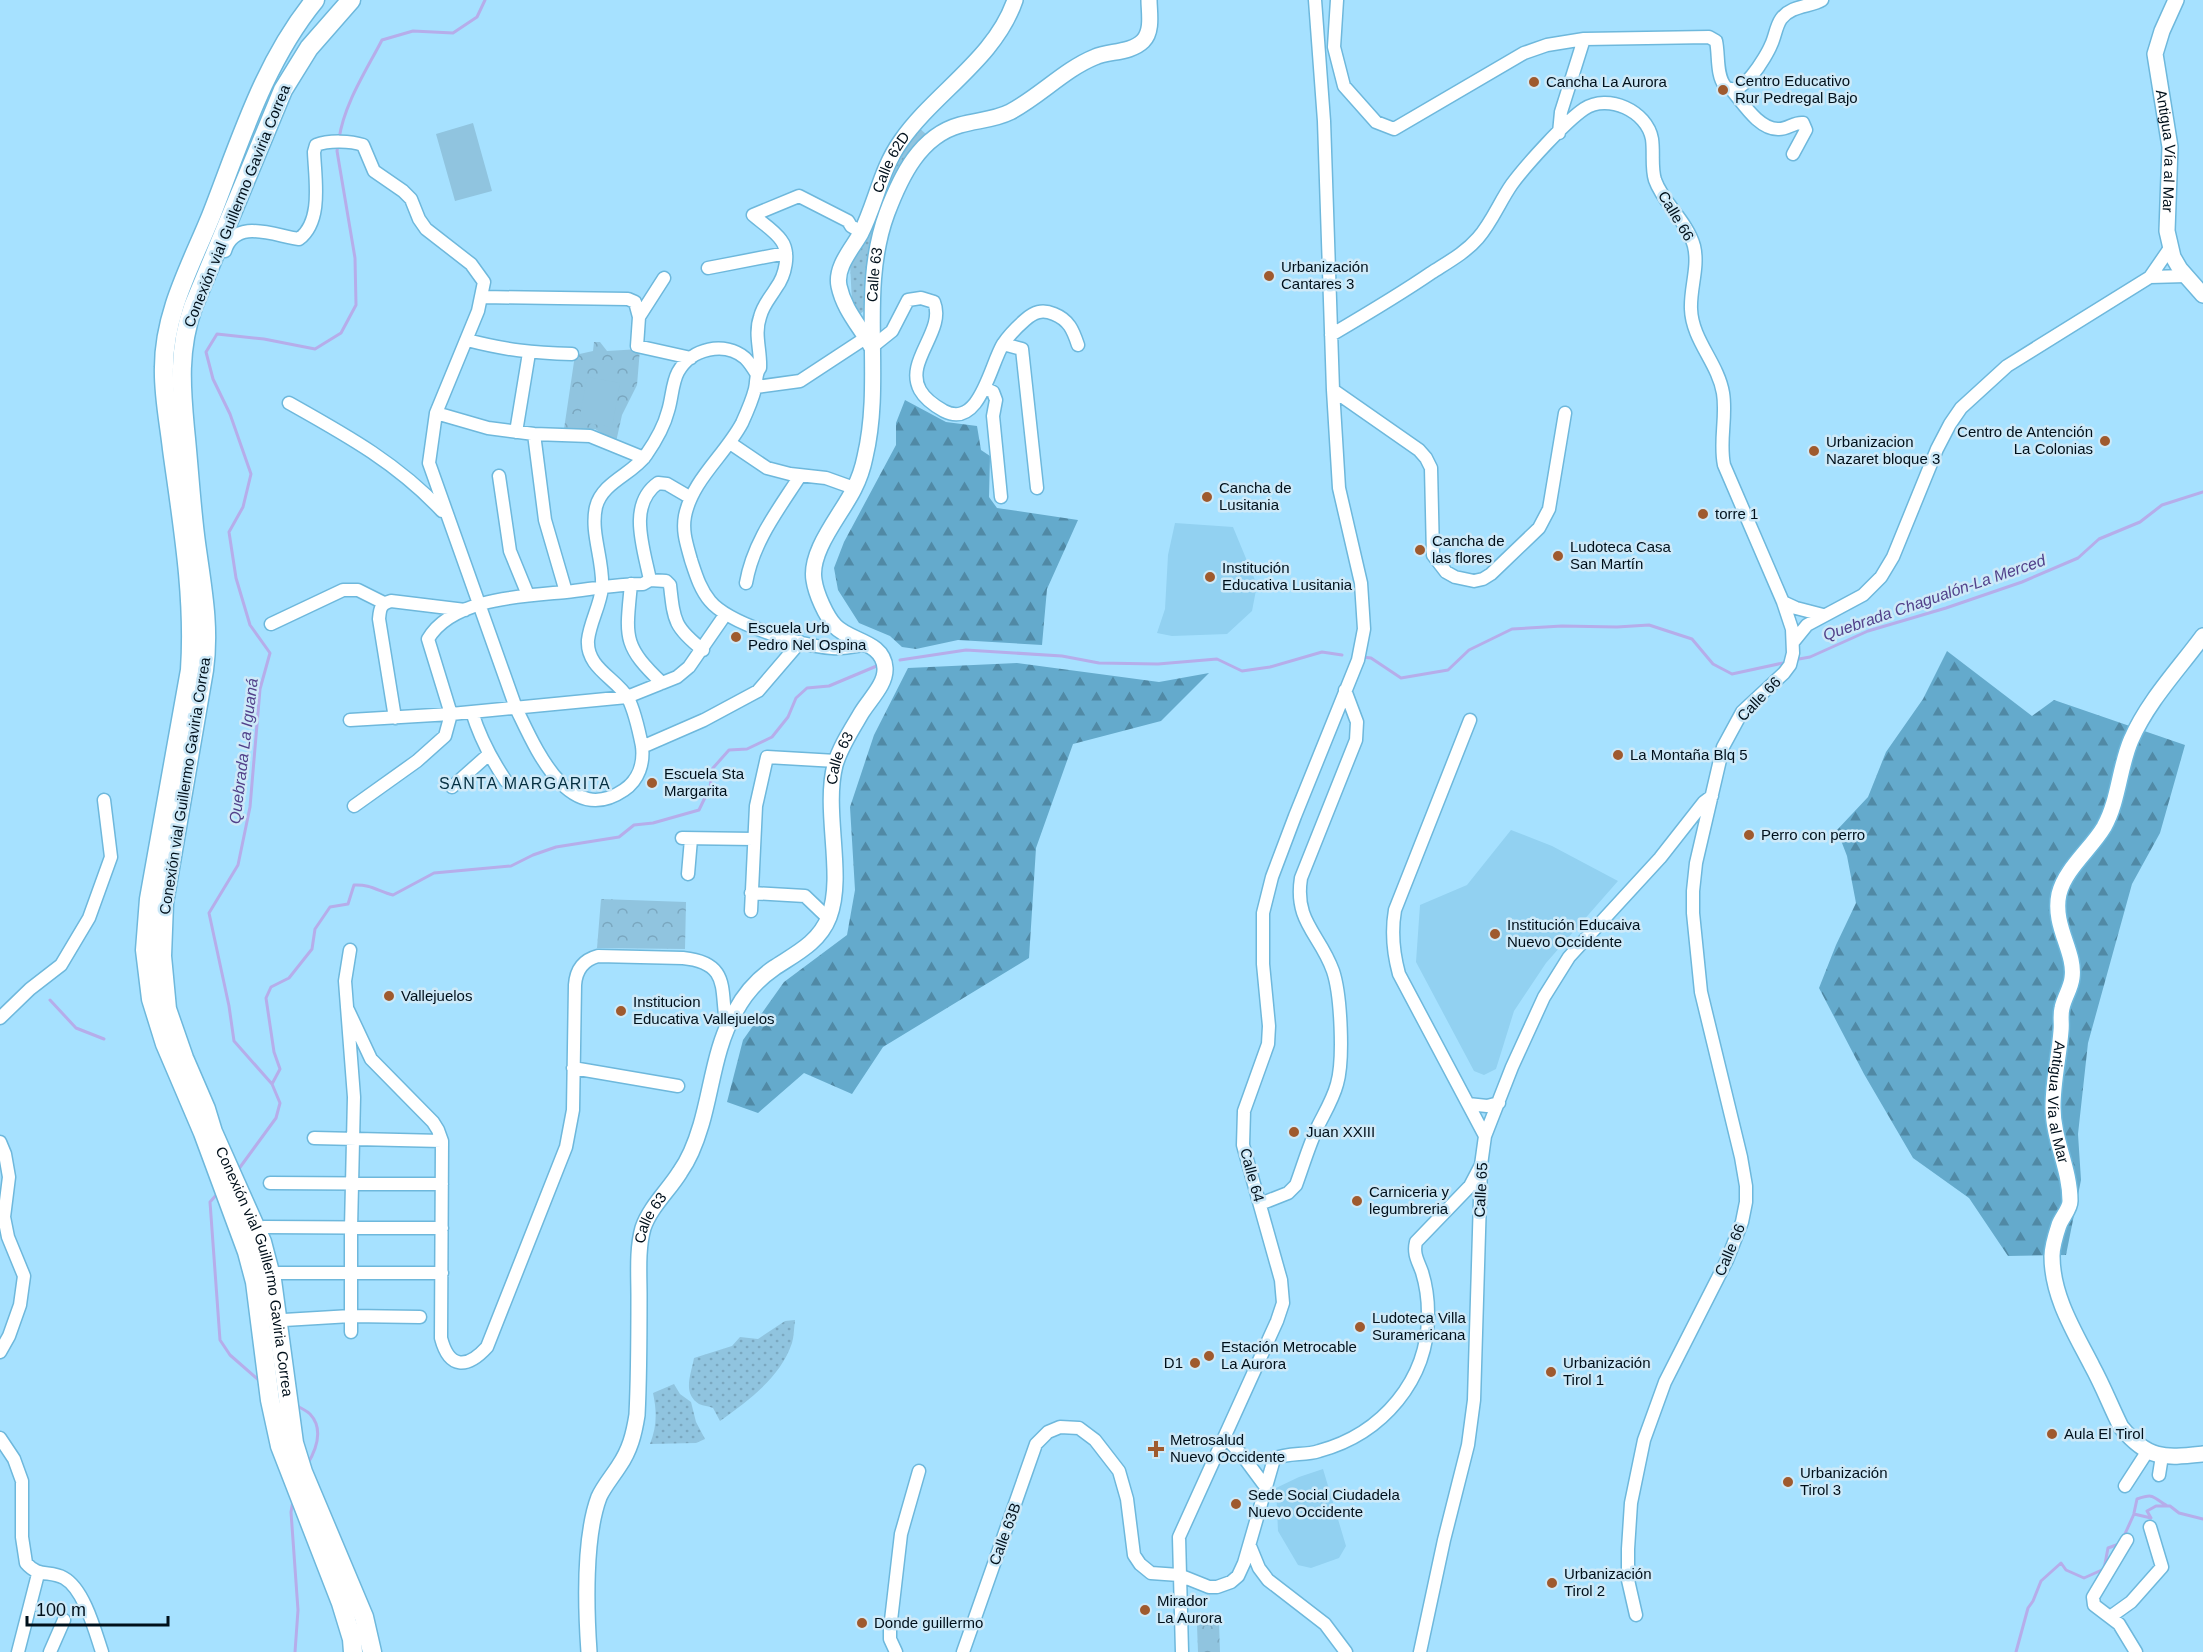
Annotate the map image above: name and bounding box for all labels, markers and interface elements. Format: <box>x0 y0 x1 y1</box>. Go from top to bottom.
place label: Centro Educativo Rur Pedregal Bajo <box>1735 72 1858 106</box>
place label: Cancha La Aurora <box>1546 73 1668 90</box>
marker: Cancha La Aurora <box>1527 75 1541 89</box>
street label: Conexión vial Guillermo Gaviria Correa <box>180 81 293 330</box>
marker: Centro Educativo Rur Pedregal Bajo <box>1716 83 1730 97</box>
street label: Antigua Vía al Mar <box>2153 88 2179 213</box>
street label: Calle 62D <box>869 128 913 195</box>
street label: Calle 66 <box>1655 188 1698 244</box>
street label: Calle 63 <box>863 246 885 302</box>
place label: Urbanización Cantares 3 <box>1281 258 1369 292</box>
marker: Urbanización Cantares 3 <box>1262 269 1276 283</box>
place label: Centro de Antención La Colonias <box>1957 423 2093 457</box>
place label: Urbanizacion Nazaret bloque 3 <box>1826 433 1940 467</box>
marker: Centro de Antención La Colonias <box>2098 434 2112 448</box>
marker: Urbanizacion Nazaret bloque 3 <box>1807 444 1821 458</box>
place label: Cancha de Lusitania <box>1219 479 1292 513</box>
marker: Cancha de Lusitania <box>1200 490 1214 504</box>
place label: torre 1 <box>1715 505 1758 522</box>
marker: torre 1 <box>1696 507 1710 521</box>
place label: Cancha de las flores <box>1432 532 1505 566</box>
place label: Ludoteca Casa San Martín <box>1570 538 1672 572</box>
marker: Cancha de las flores <box>1413 543 1427 557</box>
marker: Ludoteca Casa San Martín <box>1551 549 1565 563</box>
water label: Quebrada Chagualón-La Merced <box>1821 551 2049 644</box>
place label: Institución Educativa Lusitania <box>1222 559 1353 593</box>
marker: Institución Educativa Lusitania <box>1203 570 1217 584</box>
place label: Escuela Urb Pedro Nel Ospina <box>748 619 867 653</box>
marker: Escuela Urb Pedro Nel Ospina <box>729 630 743 644</box>
street label: Conexión vial Guillermo Gaviria Correa <box>156 656 213 916</box>
street label: Calle 66 <box>1733 673 1784 724</box>
water label: Quebrada La Iguaná <box>226 677 261 825</box>
street label: Calle 63 <box>823 729 856 786</box>
place label: La Montaña Blq 5 <box>1630 746 1748 763</box>
marker: La Montaña Blq 5 <box>1611 748 1625 762</box>
place label: Escuela Sta Margarita <box>664 765 745 799</box>
district label: SANTA MARGARITA <box>439 775 611 792</box>
marker: Escuela Sta Margarita <box>645 776 659 790</box>
place label: Perro con perro <box>1761 826 1865 843</box>
marker: Perro con perro <box>1742 828 1756 842</box>
place label: Institución Educaiva Nuevo Occidente <box>1507 916 1641 950</box>
marker: Institución Educaiva Nuevo Occidente <box>1488 927 1502 941</box>
place label: Vallejuelos <box>401 987 472 1004</box>
marker: Vallejuelos <box>382 989 396 1003</box>
place label: Institucion Educativa Vallejuelos <box>633 993 774 1027</box>
marker: Institucion Educativa Vallejuelos <box>614 1004 628 1018</box>
street label: Antigua Vía al Mar <box>2045 1040 2073 1165</box>
place label: Juan XXIII <box>1306 1123 1375 1140</box>
marker: Juan XXIII <box>1287 1125 1301 1139</box>
street label: Conexión vial Guillermo Gaviria Correa <box>213 1144 297 1398</box>
street label: Calle 64 <box>1237 1146 1268 1204</box>
street label: Calle 65 <box>1471 1162 1490 1218</box>
place label: Carniceria y legumbreria <box>1369 1183 1450 1217</box>
street label: Calle 63 <box>631 1189 670 1245</box>
marker: Carniceria y legumbreria <box>1350 1194 1364 1208</box>
street label: Calle 66 <box>1711 1221 1748 1278</box>
place label: Ludoteca Villa Suramericana <box>1372 1309 1467 1343</box>
marker: Ludoteca Villa Suramericana <box>1353 1320 1367 1334</box>
place label: Estación Metrocable La Aurora <box>1221 1338 1357 1372</box>
marker: Estación Metrocable La Aurora <box>1202 1349 1216 1363</box>
place label: D1 <box>1164 1354 1183 1371</box>
place label: Urbanización Tirol 1 <box>1563 1354 1651 1388</box>
marker: D1 <box>1188 1356 1202 1370</box>
marker: Urbanización Tirol 1 <box>1544 1365 1558 1379</box>
place label: Aula El Tirol <box>2064 1425 2144 1442</box>
marker: Aula El Tirol <box>2045 1427 2059 1441</box>
place label: Metrosalud Nuevo Occidente <box>1170 1431 1285 1465</box>
marker: Metrosalud Nuevo Occidente <box>1147 1440 1165 1458</box>
place label: Urbanización Tirol 3 <box>1800 1464 1888 1498</box>
marker: Urbanización Tirol 3 <box>1781 1475 1795 1489</box>
place label: Sede Social Ciudadela Nuevo Occidente <box>1248 1486 1400 1520</box>
marker: Sede Social Ciudadela Nuevo Occidente <box>1229 1497 1243 1511</box>
street label: Calle 63B <box>985 1500 1024 1567</box>
place label: Urbanización Tirol 2 <box>1564 1565 1652 1599</box>
marker: Urbanización Tirol 2 <box>1545 1576 1559 1590</box>
scale bar <box>27 1589 168 1627</box>
place label: Mirador La Aurora <box>1157 1592 1223 1626</box>
text: 100 m <box>36 1600 86 1620</box>
marker: Mirador La Aurora <box>1138 1603 1152 1617</box>
place label: Donde guillermo <box>874 1614 983 1631</box>
marker: Donde guillermo <box>855 1616 869 1630</box>

